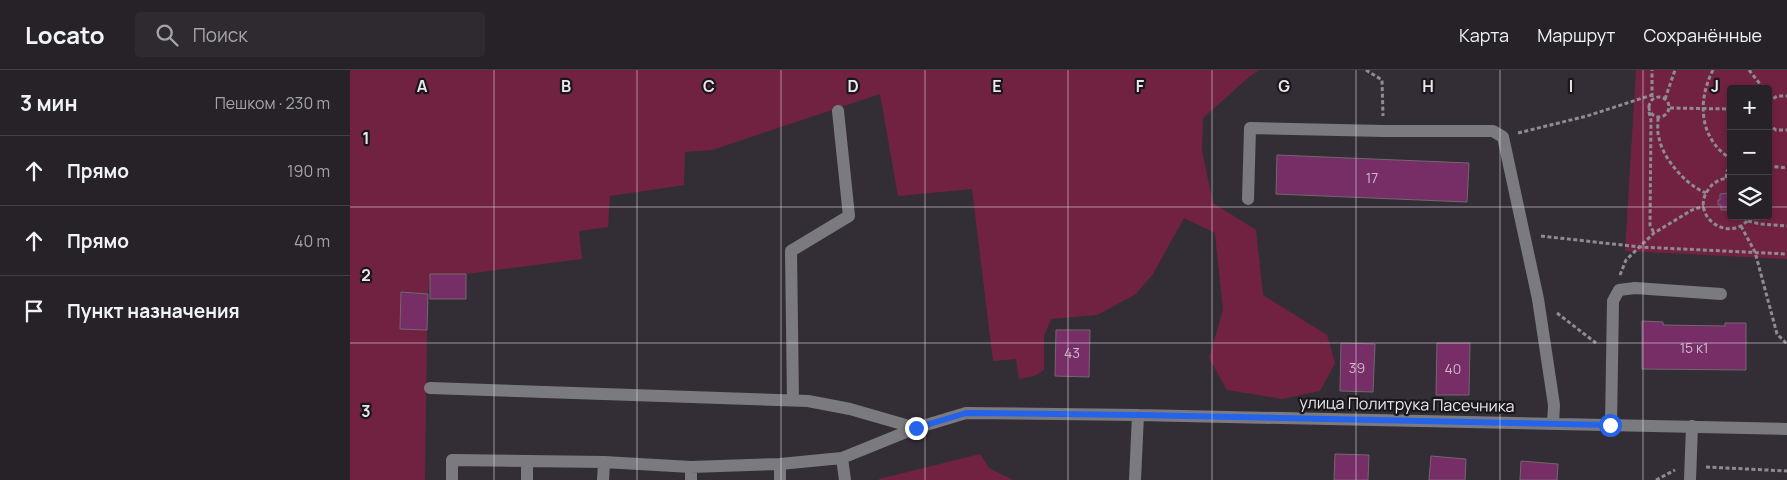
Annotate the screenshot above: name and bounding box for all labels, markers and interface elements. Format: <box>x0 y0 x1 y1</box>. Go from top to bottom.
search box <box>135 12 485 57</box>
text: Locato <box>25 18 105 51</box>
icon: search <box>153 21 181 49</box>
text: Поиск <box>193 22 248 48</box>
text: Карта <box>1459 23 1509 47</box>
text: Маршрут <box>1537 23 1615 47</box>
text: Сохранённые <box>1643 23 1762 47</box>
text: A <box>417 75 428 97</box>
text: B <box>561 75 571 97</box>
text: C <box>703 75 715 97</box>
text: D <box>847 75 859 97</box>
text: E <box>992 75 1002 97</box>
text: F <box>1136 75 1145 97</box>
text: G <box>1278 75 1290 97</box>
text: H <box>1422 75 1434 97</box>
text: I <box>1569 75 1573 97</box>
text: J <box>1711 75 1719 97</box>
map controls <box>1727 85 1772 220</box>
button: + <box>1727 85 1772 130</box>
text: 3 мин <box>20 89 77 117</box>
text: Пешком · 230 m <box>215 92 330 114</box>
text: 1 <box>362 127 370 149</box>
button: − <box>1727 130 1772 175</box>
icon: ahead <box>20 157 48 185</box>
text: Прямо <box>67 158 129 184</box>
text: 190 m <box>287 160 330 182</box>
house number: 17 <box>1366 168 1378 187</box>
button: layers <box>1727 175 1772 220</box>
icon: ahead <box>20 227 48 255</box>
text: Прямо <box>67 228 129 254</box>
text: 40 m <box>294 230 330 252</box>
text: 2 <box>361 264 371 286</box>
icon: arrive <box>20 297 48 325</box>
text: Пункт назначения <box>67 298 240 324</box>
house number: 15 к1 <box>1680 338 1708 357</box>
house number: 43 <box>1064 343 1080 362</box>
house number: 39 <box>1349 358 1365 377</box>
house number: 40 <box>1445 359 1461 378</box>
street label: улица Политрука Пасечника <box>1299 391 1515 417</box>
text: 3 <box>361 400 371 422</box>
route start <box>1599 414 1622 437</box>
route end <box>905 417 928 440</box>

